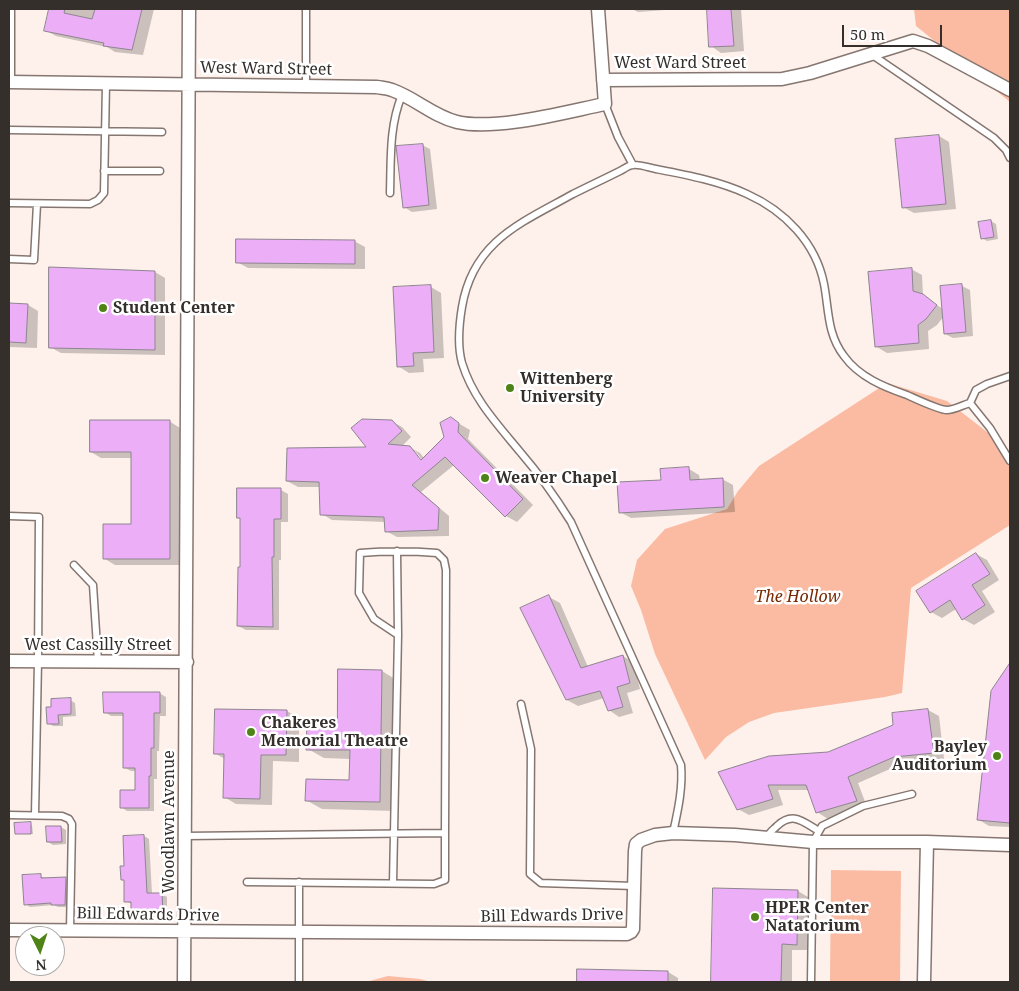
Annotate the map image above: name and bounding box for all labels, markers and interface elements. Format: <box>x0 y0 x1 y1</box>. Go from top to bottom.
scale bar <box>844 15 944 47</box>
text: 50 m <box>850 24 885 44</box>
street label: West Ward Street <box>614 53 746 73</box>
street label: West Ward Street <box>200 58 332 80</box>
place label: Student Center <box>113 298 235 318</box>
marker: Student Center <box>97 302 109 314</box>
place label: Wittenberg University <box>520 369 612 407</box>
marker: Wittenberg University <box>504 382 516 394</box>
place label: Weaver Chapel <box>495 468 617 488</box>
marker: Weaver Chapel <box>479 472 491 484</box>
park label: The Hollow <box>755 587 841 607</box>
street label: West Cassilly Street <box>24 635 172 655</box>
place label: Chakeres Memorial Theatre <box>261 713 408 751</box>
marker: Chakeres Memorial Theatre <box>245 726 257 738</box>
place label: Bayley Auditorium <box>892 737 987 775</box>
street label: Woodlawn Avenue <box>159 750 179 894</box>
marker: Bayley Auditorium <box>991 750 1003 762</box>
place label: HPER Center Natatorium <box>765 898 869 936</box>
street label: Bill Edwards Drive <box>76 904 220 926</box>
street label: Bill Edwards Drive <box>480 905 624 927</box>
marker: HPER Center Natatorium <box>749 911 761 923</box>
north arrow <box>15 926 65 976</box>
text: N <box>35 956 47 975</box>

